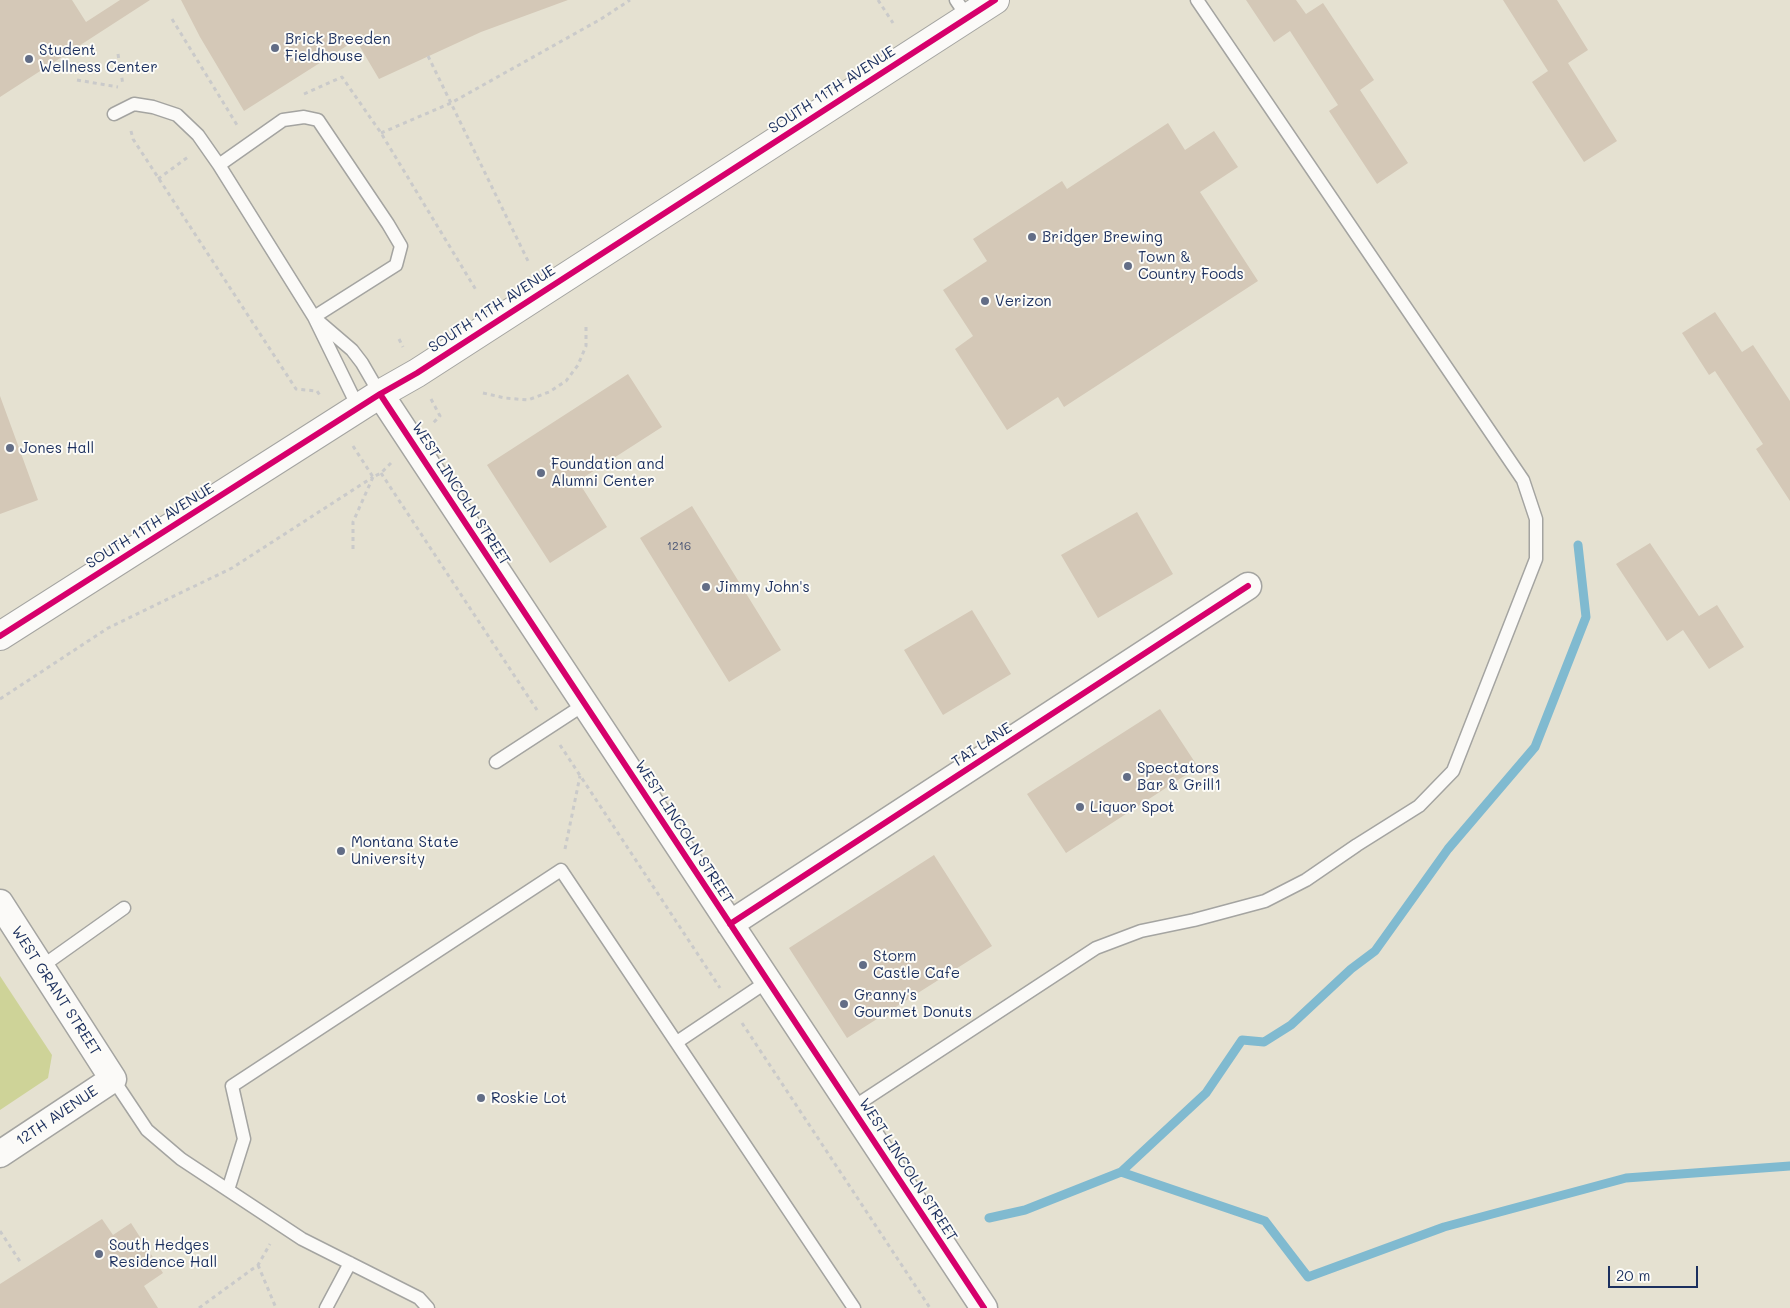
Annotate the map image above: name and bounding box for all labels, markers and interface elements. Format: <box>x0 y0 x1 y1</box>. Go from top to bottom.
place label: Brick Breeden Fieldhouse <box>285 30 391 65</box>
place label: Student Wellness Center <box>39 41 158 76</box>
marker: Brick Breeden Fieldhouse <box>269 42 281 54</box>
street label: SOUTH 11TH AVENUE <box>765 42 899 138</box>
marker: Student Wellness Center <box>23 53 35 65</box>
place label: Bridger Brewing <box>1042 228 1163 246</box>
marker: Bridger Brewing <box>1026 231 1038 243</box>
place label: Town & Country Foods <box>1138 248 1244 283</box>
marker: Town & Country Foods <box>1122 260 1134 272</box>
street label: SOUTH 11TH AVENUE <box>425 261 559 357</box>
place label: Verizon <box>995 292 1052 310</box>
marker: Verizon <box>979 295 991 307</box>
street label: WEST LINCOLN STREET <box>408 419 514 569</box>
place label: Jones Hall <box>20 439 94 457</box>
marker: Jones Hall <box>4 442 16 454</box>
place label: Foundation and Alumni Center <box>551 455 664 490</box>
marker: Foundation and Alumni Center <box>535 467 547 479</box>
street label: SOUTH 11TH AVENUE <box>83 479 217 573</box>
house number: 1216 <box>667 539 691 553</box>
place label: Jimmy John's <box>716 578 810 596</box>
marker: Jimmy John's <box>700 581 712 593</box>
street label: TAI LANE <box>949 719 1015 771</box>
street label: WEST LINCOLN STREET <box>631 757 737 907</box>
place label: Spectators Bar & Grill1 <box>1137 759 1221 794</box>
marker: Spectators Bar & Grill1 <box>1121 771 1133 783</box>
place label: Liquor Spot <box>1090 798 1175 816</box>
marker: Liquor Spot <box>1074 801 1086 813</box>
place label: Montana State University <box>351 833 459 868</box>
marker: Montana State University <box>335 845 347 857</box>
street label: WEST GRANT STREET <box>7 923 105 1059</box>
place label: Storm Castle Cafe <box>873 947 960 982</box>
marker: Storm Castle Cafe <box>857 959 869 971</box>
place label: Granny's Gourmet Donuts <box>854 986 972 1021</box>
marker: Granny's Gourmet Donuts <box>838 998 850 1010</box>
street label: 12TH AVENUE <box>13 1082 101 1150</box>
place label: Roskie Lot <box>491 1089 567 1107</box>
marker: Roskie Lot <box>475 1092 487 1104</box>
street label: WEST LINCOLN STREET <box>855 1095 961 1245</box>
place label: South Hedges Residence Hall <box>109 1236 217 1271</box>
marker: South Hedges Residence Hall <box>93 1248 105 1260</box>
scale bar <box>1610 1256 1700 1288</box>
text: 20 m <box>1616 1265 1650 1285</box>

